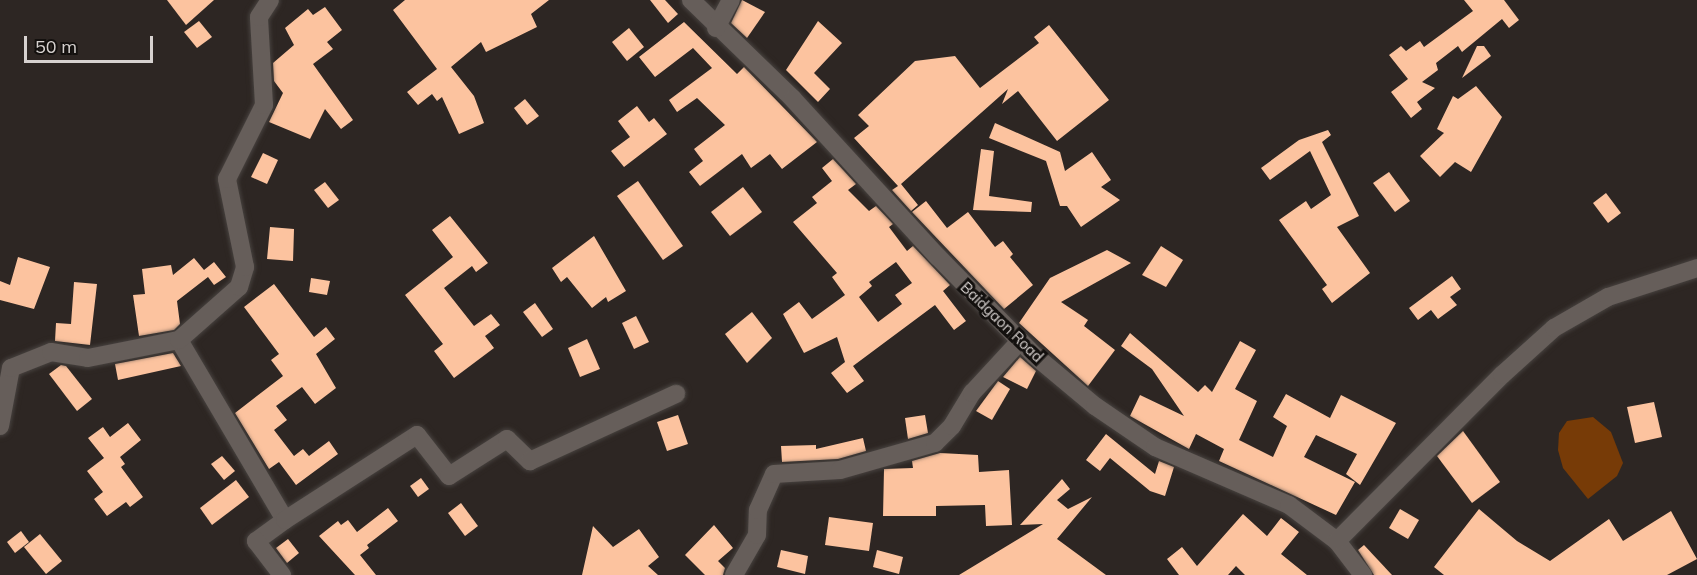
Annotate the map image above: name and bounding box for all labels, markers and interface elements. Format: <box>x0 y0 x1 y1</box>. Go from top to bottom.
scale bar <box>27 24 156 62</box>
text: 50 m <box>35 35 77 58</box>
street label: Baidgaon Road <box>957 278 1047 366</box>

